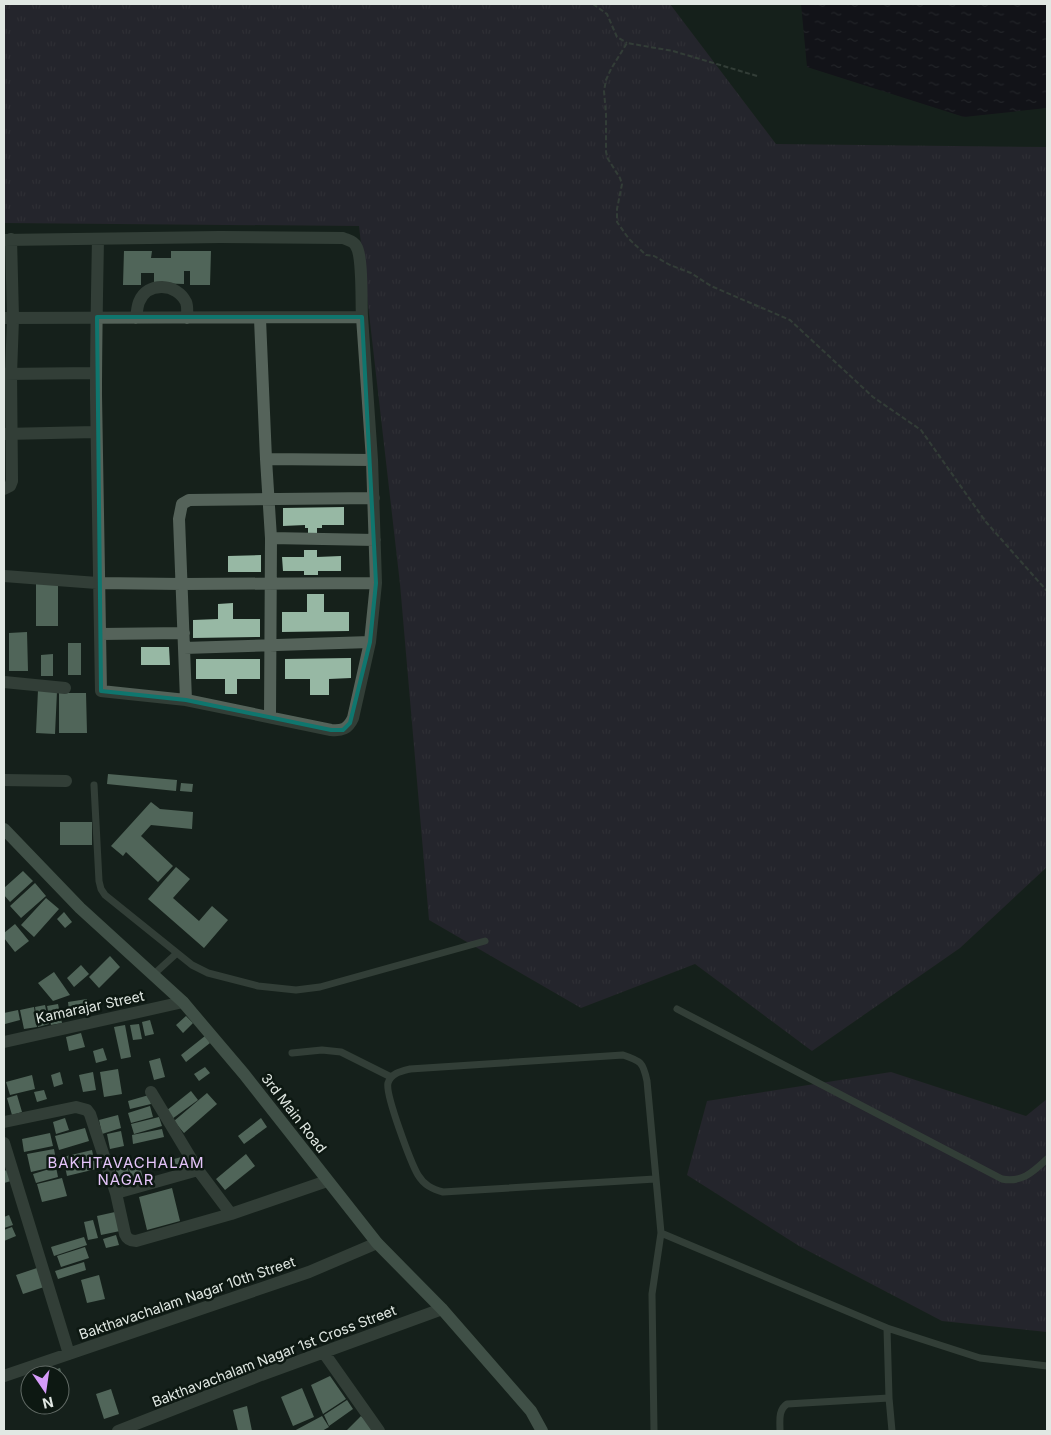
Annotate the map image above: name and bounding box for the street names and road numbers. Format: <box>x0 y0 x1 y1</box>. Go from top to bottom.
street label: Kamarajar Street <box>34 987 146 1026</box>
street label: 3rd Main Road <box>258 1070 331 1156</box>
street label: Bakthavachalam Nagar 10th Street <box>76 1252 298 1343</box>
street label: Bakthavachalam Nagar 1st Cross Street <box>149 1301 399 1410</box>

